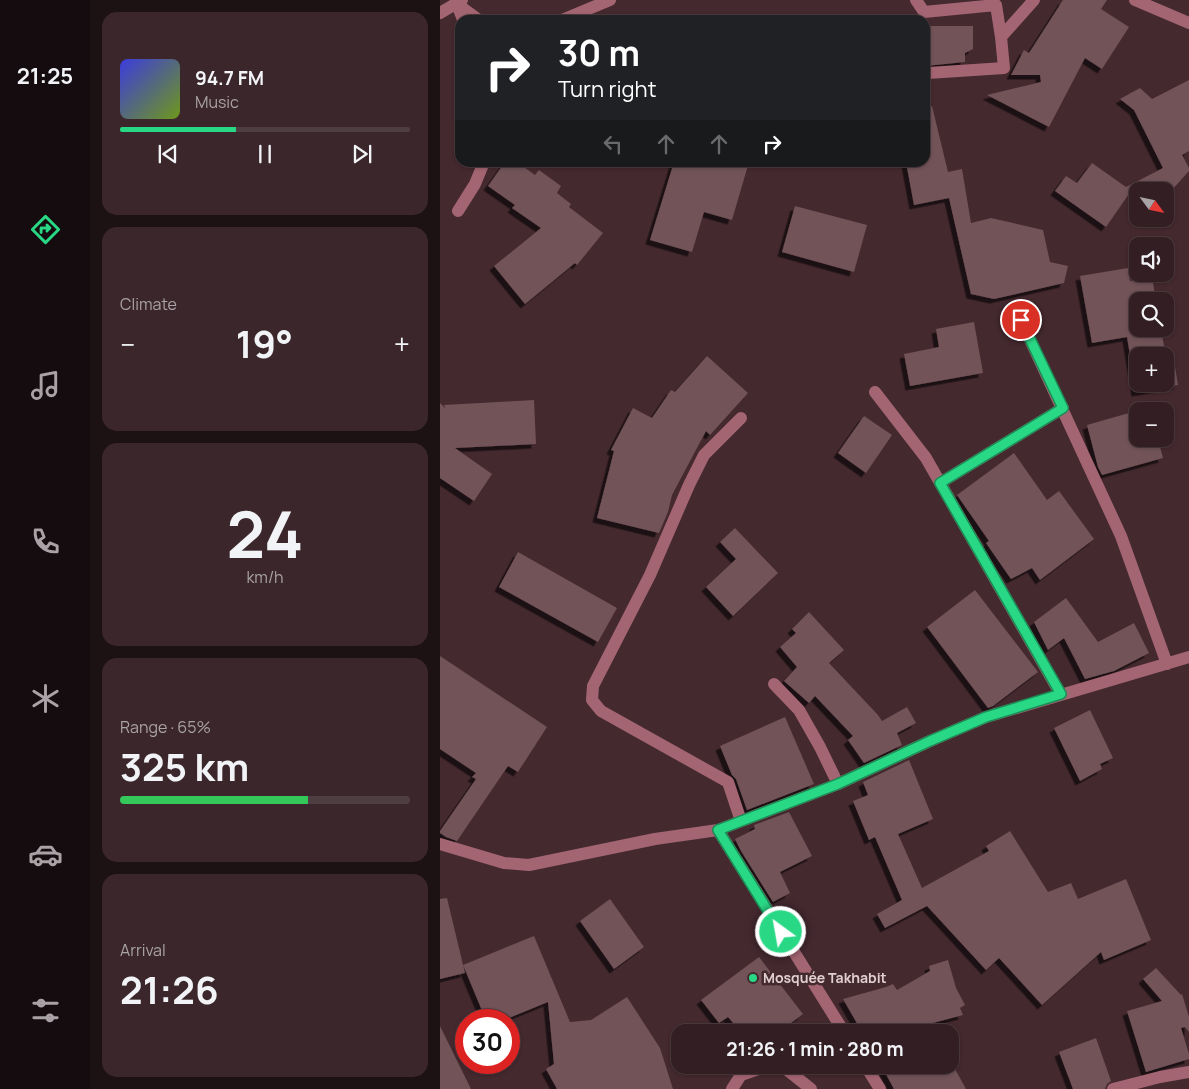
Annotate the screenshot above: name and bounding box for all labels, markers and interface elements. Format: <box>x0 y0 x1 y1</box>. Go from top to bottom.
text: 30 m <box>558 29 640 77</box>
icon: right <box>475 35 540 100</box>
text: 21:25 <box>17 61 73 91</box>
text: 94.7 FM <box>195 65 264 91</box>
text: Turn right <box>558 74 656 104</box>
text: Music <box>195 91 239 113</box>
icon: left <box>599 130 627 158</box>
icon: ahead <box>652 130 680 158</box>
icon: ahead <box>705 130 733 158</box>
icon: right <box>758 130 786 158</box>
icon: previous <box>154 140 182 168</box>
icon: pause <box>251 140 279 168</box>
icon: next <box>348 140 376 168</box>
north arrow <box>1129 182 1174 228</box>
map controls <box>1129 182 1174 447</box>
icon: directions <box>28 212 63 247</box>
button: sound <box>1129 237 1174 282</box>
button: search <box>1129 292 1174 337</box>
text: Climate <box>120 293 177 315</box>
pin <box>1000 299 1042 341</box>
icon: arrive <box>1007 306 1035 334</box>
text: 19° <box>236 317 293 369</box>
text: − <box>120 325 135 363</box>
text: + <box>394 325 410 363</box>
button: + <box>1129 347 1174 392</box>
icon: music <box>28 368 63 403</box>
button: − <box>1129 402 1174 447</box>
text: 24 <box>227 489 303 578</box>
icon: phone <box>28 524 63 559</box>
text: km/h <box>246 566 284 588</box>
icon: climate <box>28 681 63 716</box>
text: Range · 65% <box>120 716 211 738</box>
text: 325 km <box>120 740 249 792</box>
icon: car <box>28 837 63 872</box>
position arrow <box>754 905 806 957</box>
text: Arrival <box>120 939 166 961</box>
text: 21:26 <box>120 963 219 1015</box>
place label: Mosquée Takhabit <box>763 968 887 987</box>
marker: Mosquée Takhabit <box>747 972 759 984</box>
icon: filters <box>28 993 63 1028</box>
speed limit sign: 30 <box>455 1009 520 1074</box>
text: 21:26 · 1 min · 280 m <box>726 1036 904 1062</box>

